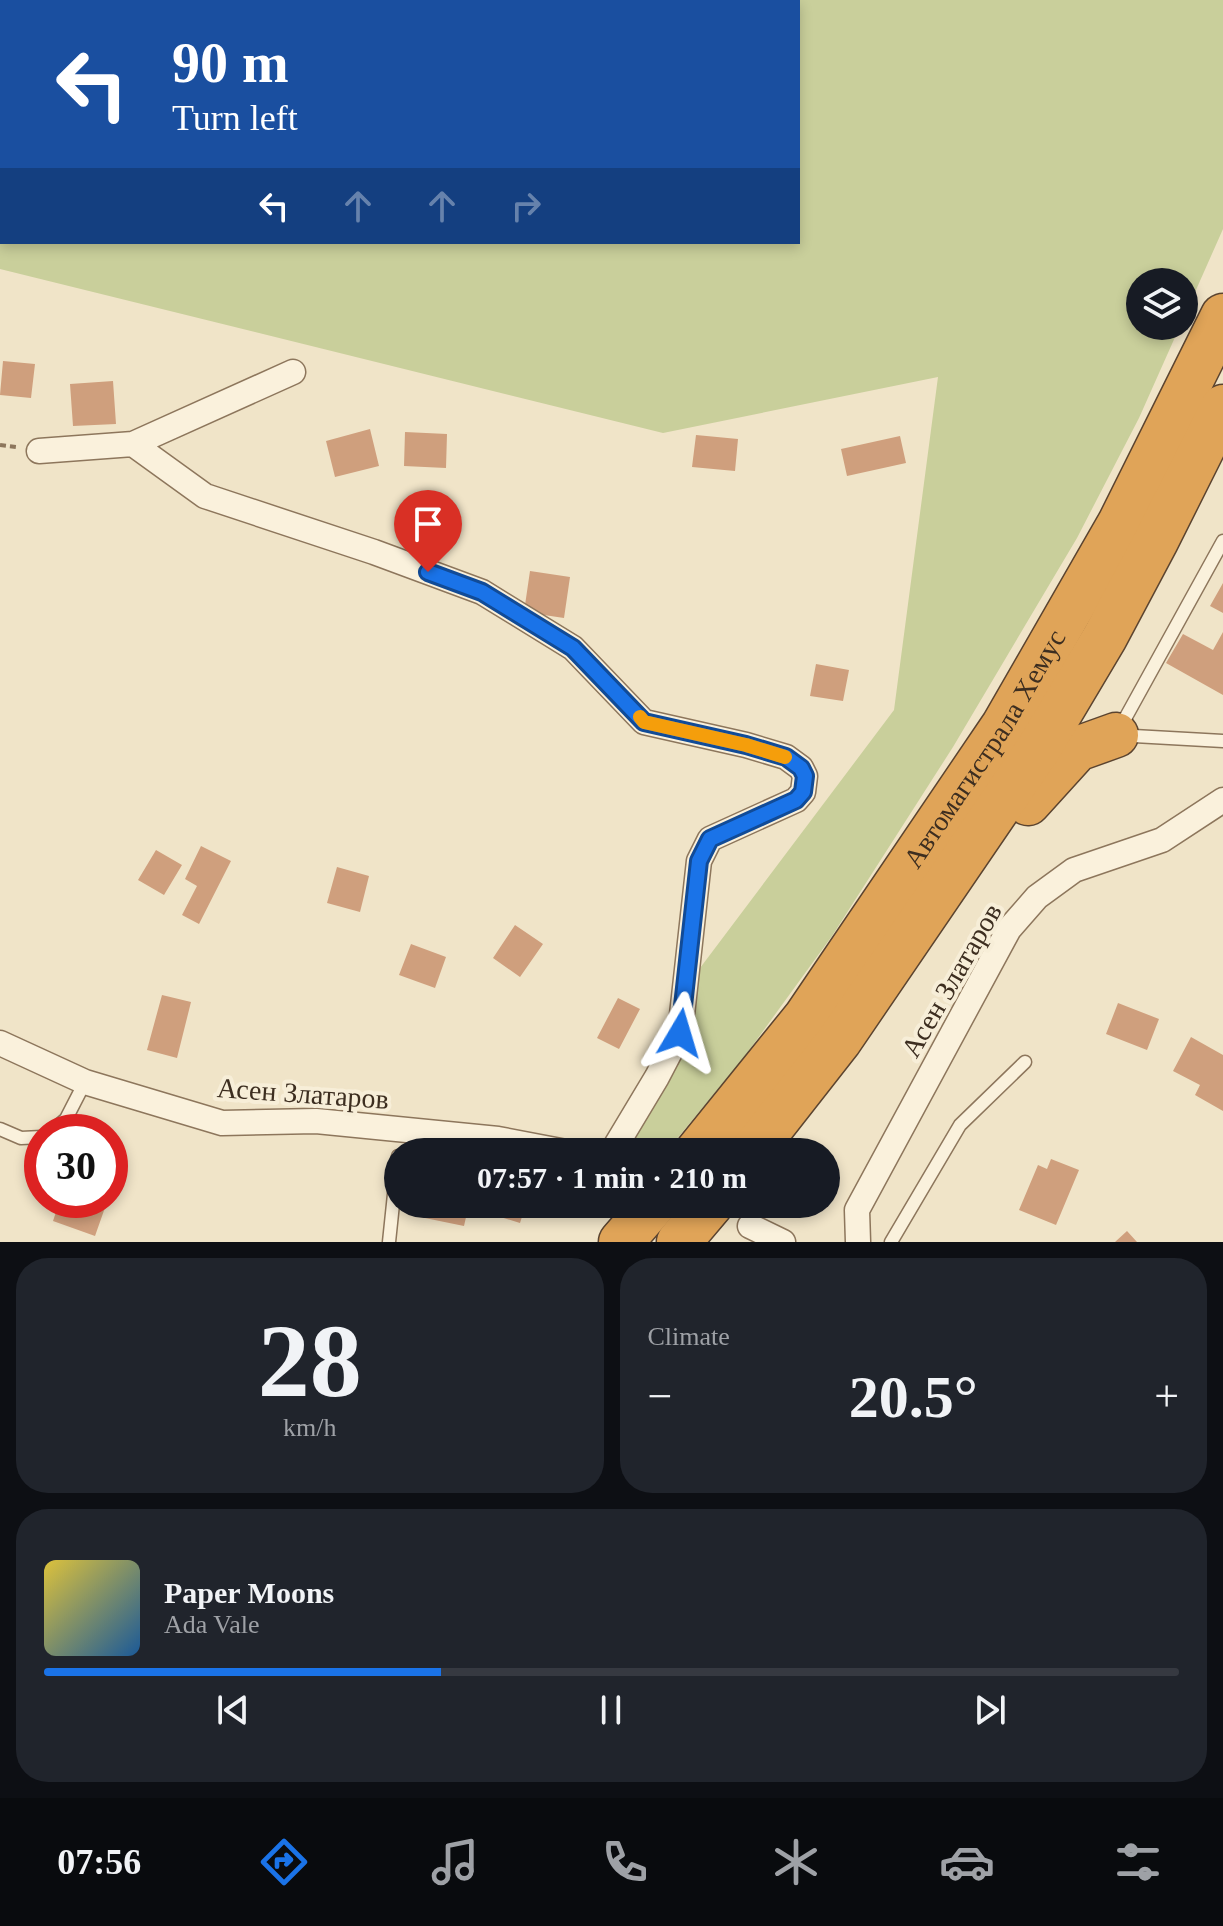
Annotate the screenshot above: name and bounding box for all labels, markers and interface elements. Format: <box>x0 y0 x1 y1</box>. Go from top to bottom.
icon: left <box>40 32 144 136</box>
text: 90 m <box>172 32 289 94</box>
text: Turn left <box>172 98 298 138</box>
icon: left <box>252 184 296 228</box>
icon: ahead <box>336 184 380 228</box>
icon: ahead <box>420 184 464 228</box>
icon: right <box>504 184 548 228</box>
map controls <box>1126 268 1198 340</box>
button: layers <box>1126 268 1198 340</box>
pin <box>394 490 462 572</box>
icon: arrive <box>406 502 450 546</box>
street label: Автомагистрала Хемус <box>897 624 1072 873</box>
street label: Асен Златаров <box>895 898 1008 1063</box>
position arrow <box>638 991 722 1075</box>
street label: Асен Златаров <box>216 1072 390 1115</box>
speed limit sign: 30 <box>24 1114 128 1218</box>
text: 07:57 · 1 min · 210 m <box>477 1161 747 1194</box>
text: 28 <box>258 1303 362 1418</box>
text: Climate <box>648 1322 730 1351</box>
text: 20.5° <box>849 1364 978 1430</box>
text: − <box>648 1372 672 1421</box>
text: + <box>1154 1372 1179 1421</box>
text: km/h <box>283 1413 336 1442</box>
text: Paper Moons <box>164 1576 334 1609</box>
text: Ada Vale <box>164 1610 260 1639</box>
icon: previous <box>211 1688 255 1732</box>
icon: pause <box>589 1688 633 1732</box>
icon: next <box>968 1688 1012 1732</box>
icon: directions <box>256 1834 312 1890</box>
icon: music <box>427 1834 483 1890</box>
icon: phone <box>597 1834 653 1890</box>
icon: climate <box>768 1834 824 1890</box>
icon: car <box>939 1834 995 1890</box>
icon: filters <box>1110 1834 1166 1890</box>
text: 07:56 <box>57 1842 141 1882</box>

